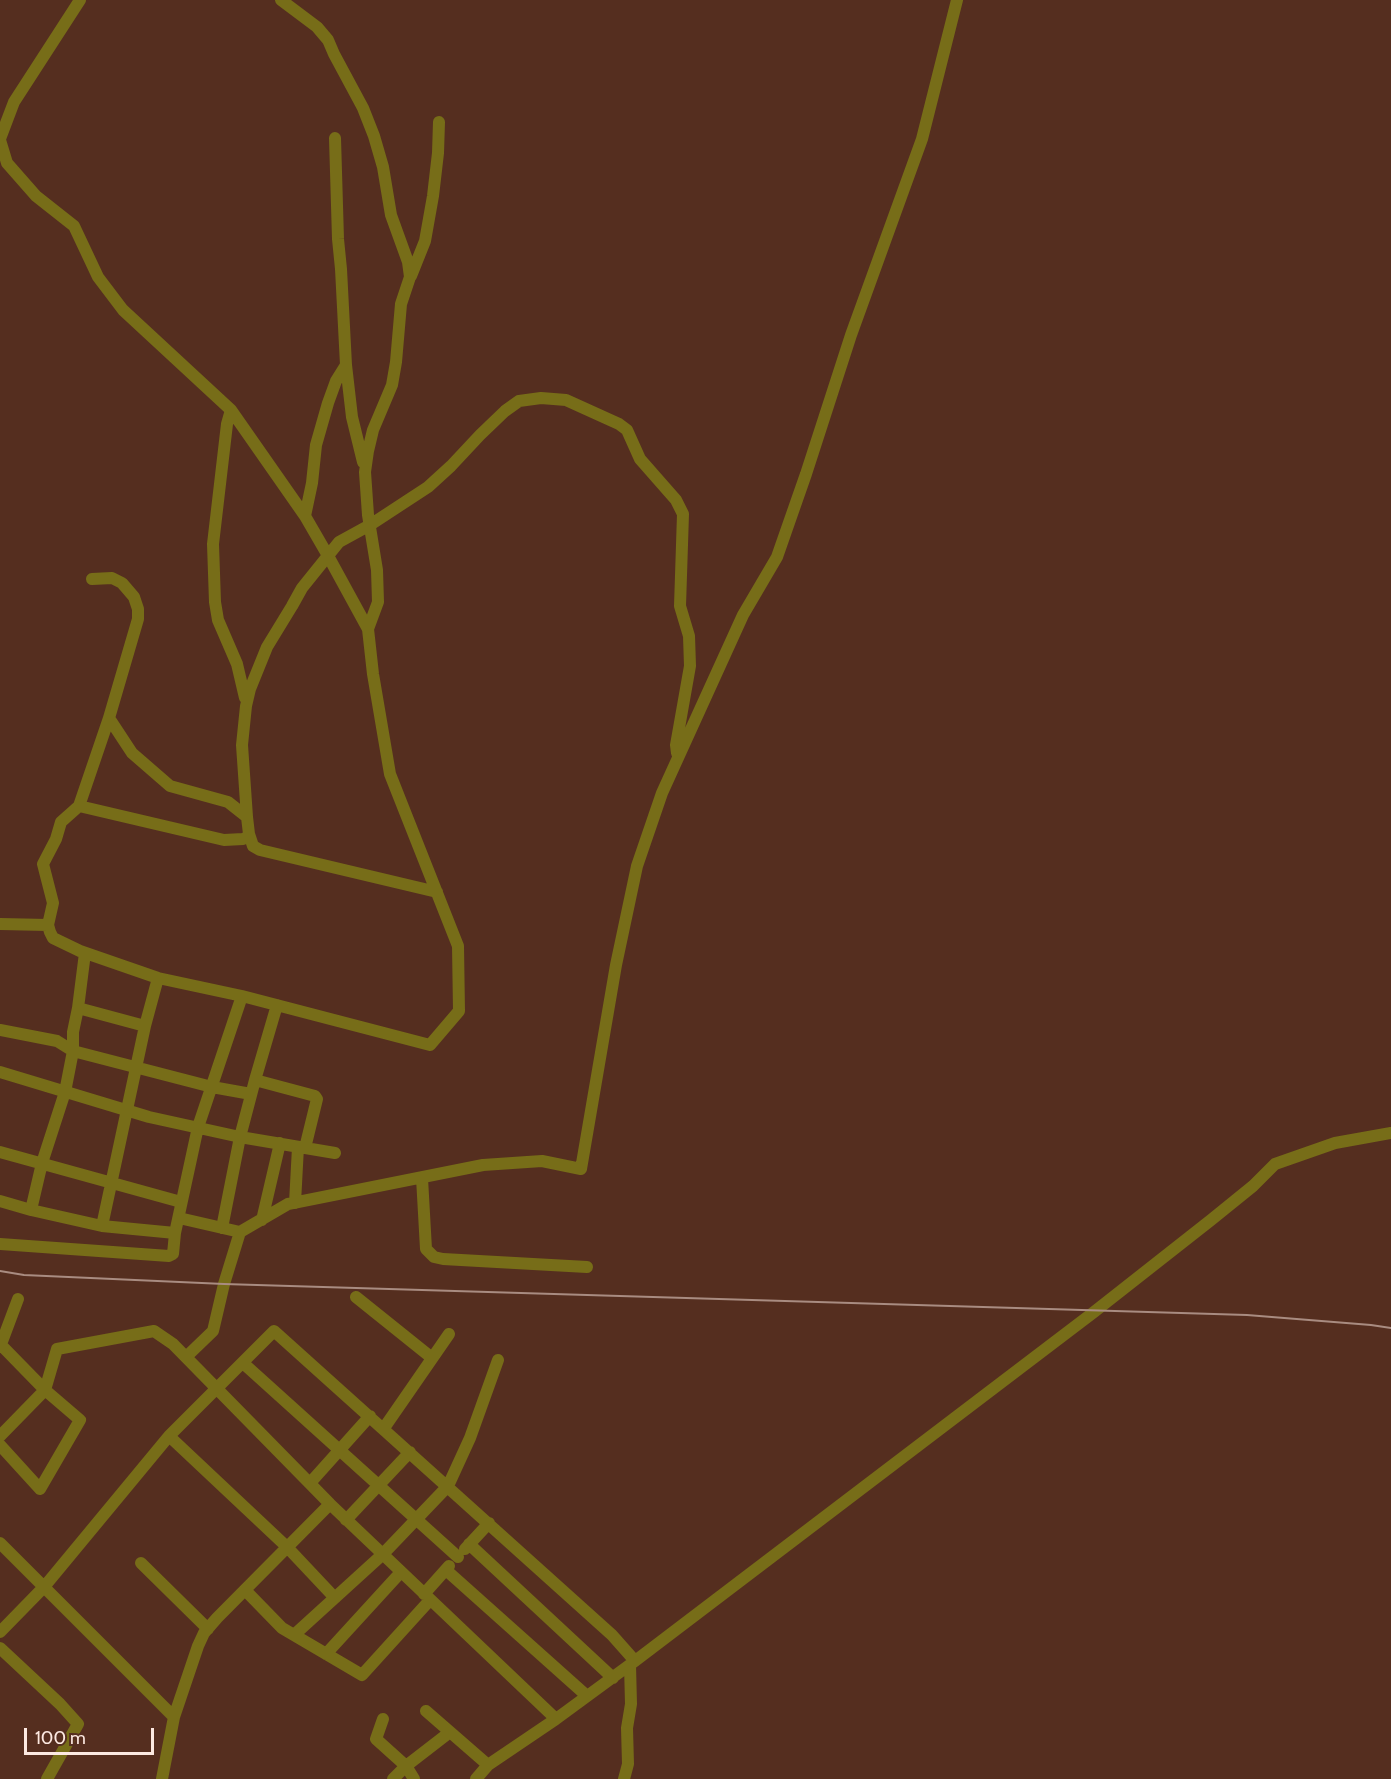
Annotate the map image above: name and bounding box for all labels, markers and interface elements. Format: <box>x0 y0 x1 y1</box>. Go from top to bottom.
scale bar <box>27 1716 158 1754</box>
text: 100 m <box>35 1727 86 1749</box>

